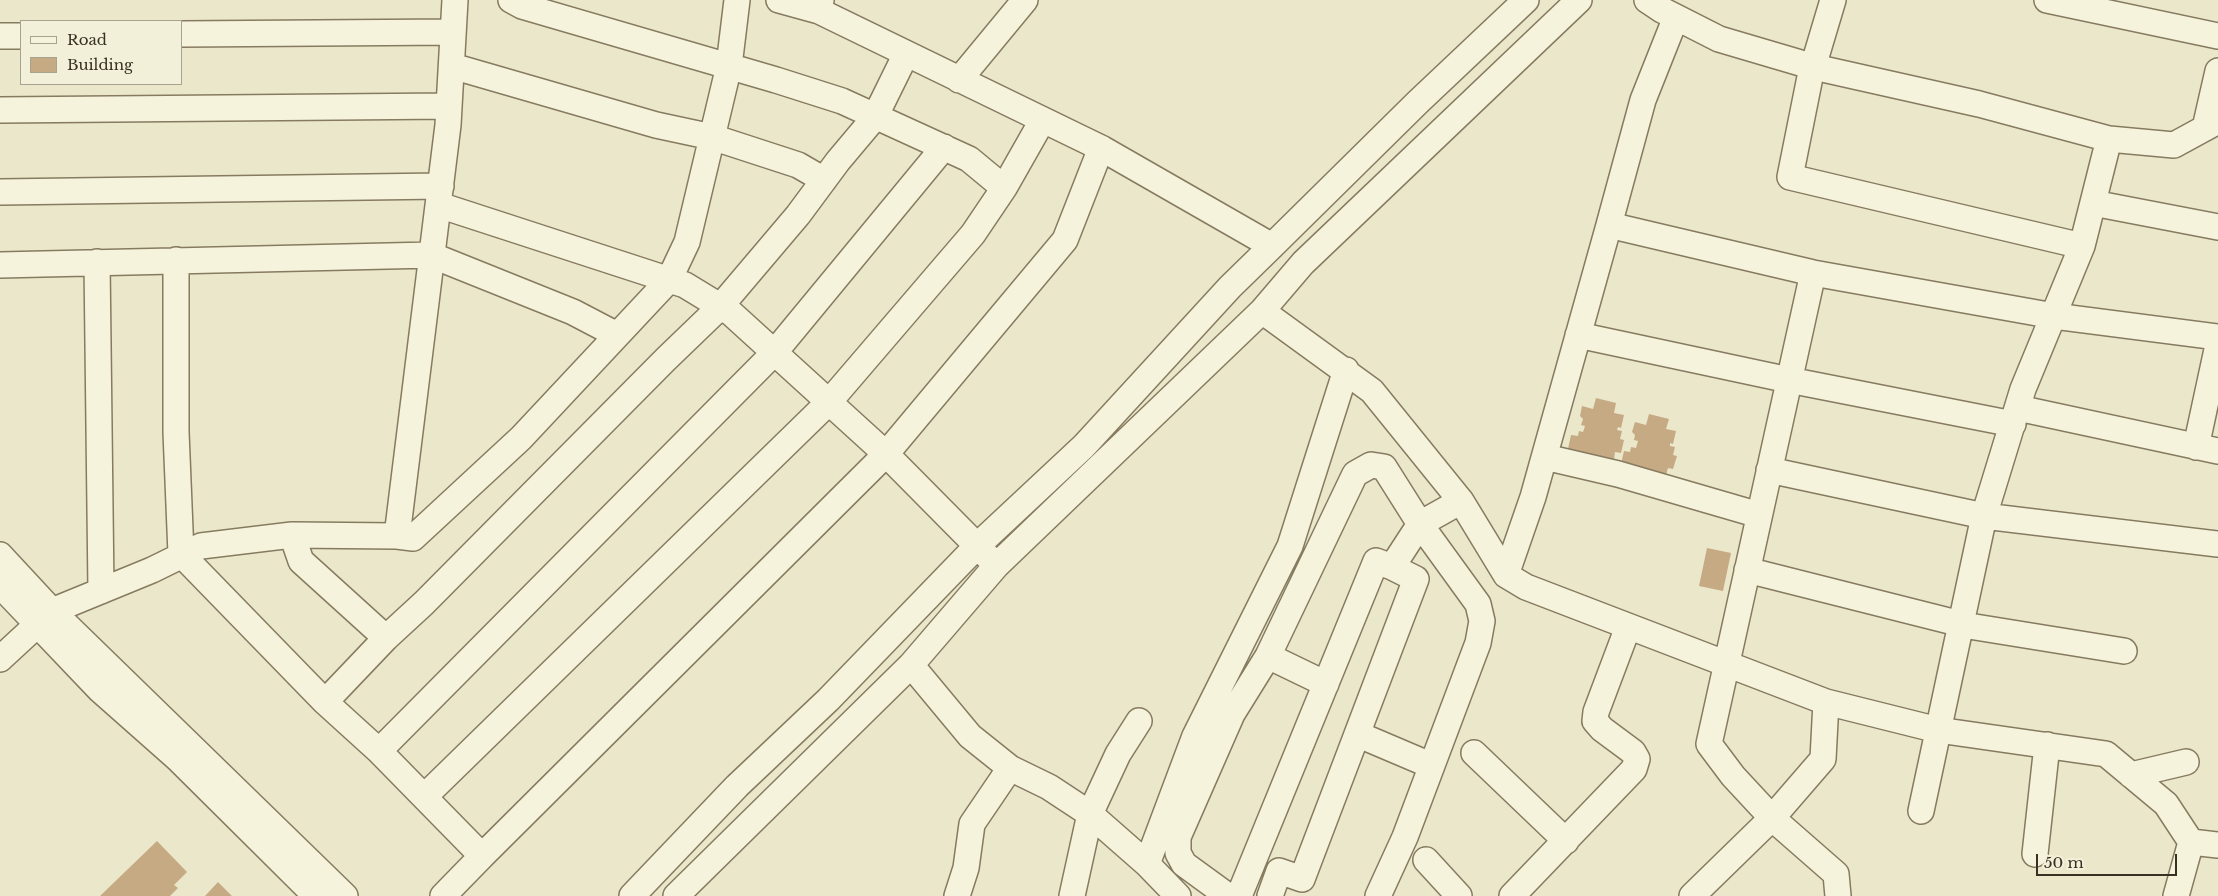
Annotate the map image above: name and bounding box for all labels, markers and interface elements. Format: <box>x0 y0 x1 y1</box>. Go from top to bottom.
legend <box>20 20 182 85</box>
text: Road <box>67 30 107 49</box>
text: Building <box>67 55 133 74</box>
scale bar <box>2038 844 2179 876</box>
text: 50 m <box>2044 853 2084 872</box>

